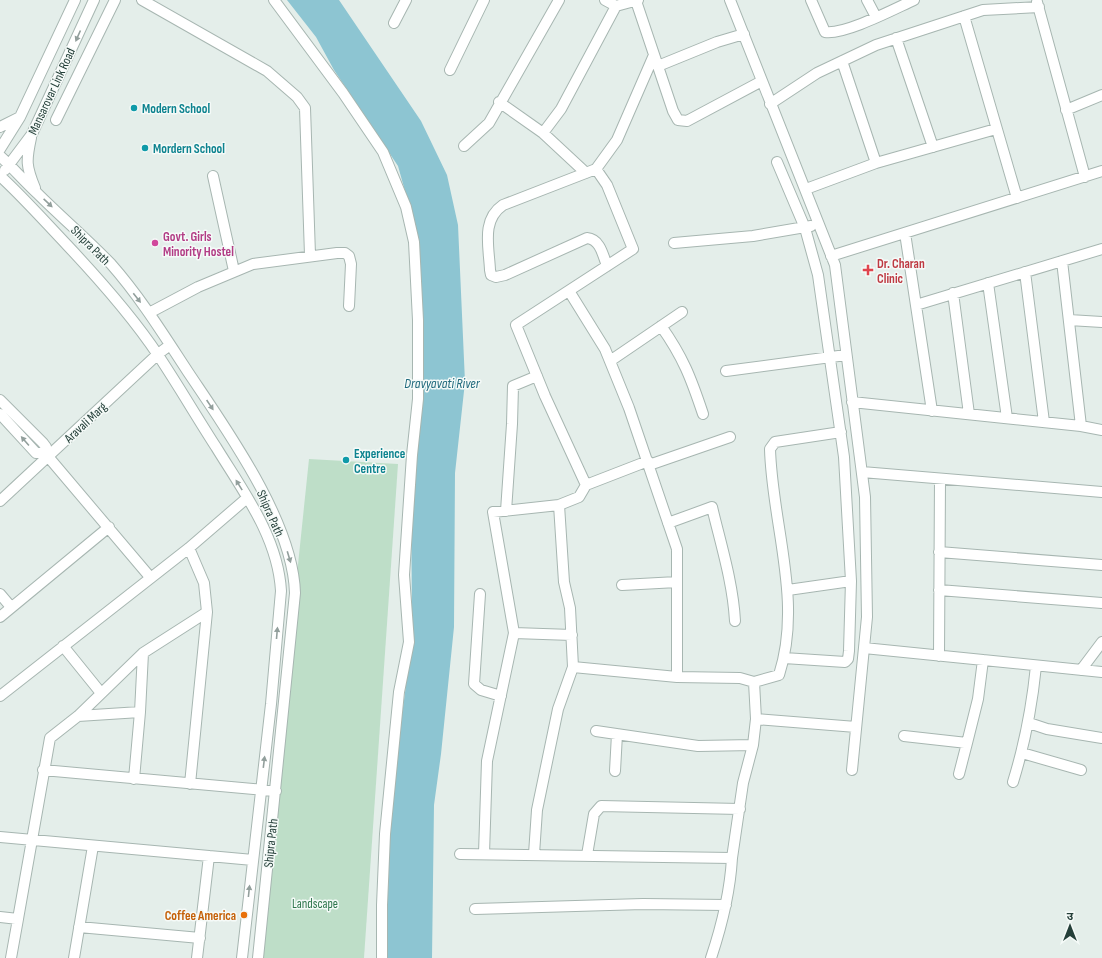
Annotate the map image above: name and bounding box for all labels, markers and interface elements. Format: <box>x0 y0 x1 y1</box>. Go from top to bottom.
one-way arrow <box>74 30 80 42</box>
street label: Mansarovar Link Road <box>25 46 79 137</box>
place label: Modern School <box>142 101 210 117</box>
marker: Modern School <box>129 103 139 113</box>
place label: Mordern School <box>153 141 225 157</box>
marker: Mordern School <box>140 143 150 153</box>
one-way arrow <box>43 198 53 208</box>
street label: Shipra Path <box>67 223 113 269</box>
place label: Govt. Girls Minority Hostel <box>163 229 234 260</box>
marker: Govt. Girls Minority Hostel <box>150 238 160 248</box>
place label: Dr. Charan Clinic <box>877 256 925 287</box>
marker: Dr. Charan Clinic <box>862 264 874 276</box>
one-way arrow <box>132 292 141 303</box>
water label: Dravyavati River <box>404 375 481 392</box>
street label: Aravali Marg <box>60 399 110 447</box>
one-way arrow <box>206 400 214 410</box>
one-way arrow <box>21 435 30 446</box>
place label: Experience Centre <box>354 446 406 477</box>
marker: Experience Centre <box>341 455 351 465</box>
one-way arrow <box>236 479 243 491</box>
street label: Shipra Path <box>253 488 287 539</box>
one-way arrow <box>286 551 292 563</box>
one-way arrow <box>274 627 281 639</box>
one-way arrow <box>260 756 267 768</box>
street label: Shipra Path <box>260 818 282 868</box>
one-way arrow <box>246 885 253 897</box>
park label: Landscape <box>292 896 338 912</box>
north arrow <box>1050 906 1090 946</box>
place label: Coffee America <box>165 908 236 924</box>
marker: Coffee America <box>239 910 249 920</box>
text: उ <box>1067 910 1074 923</box>

